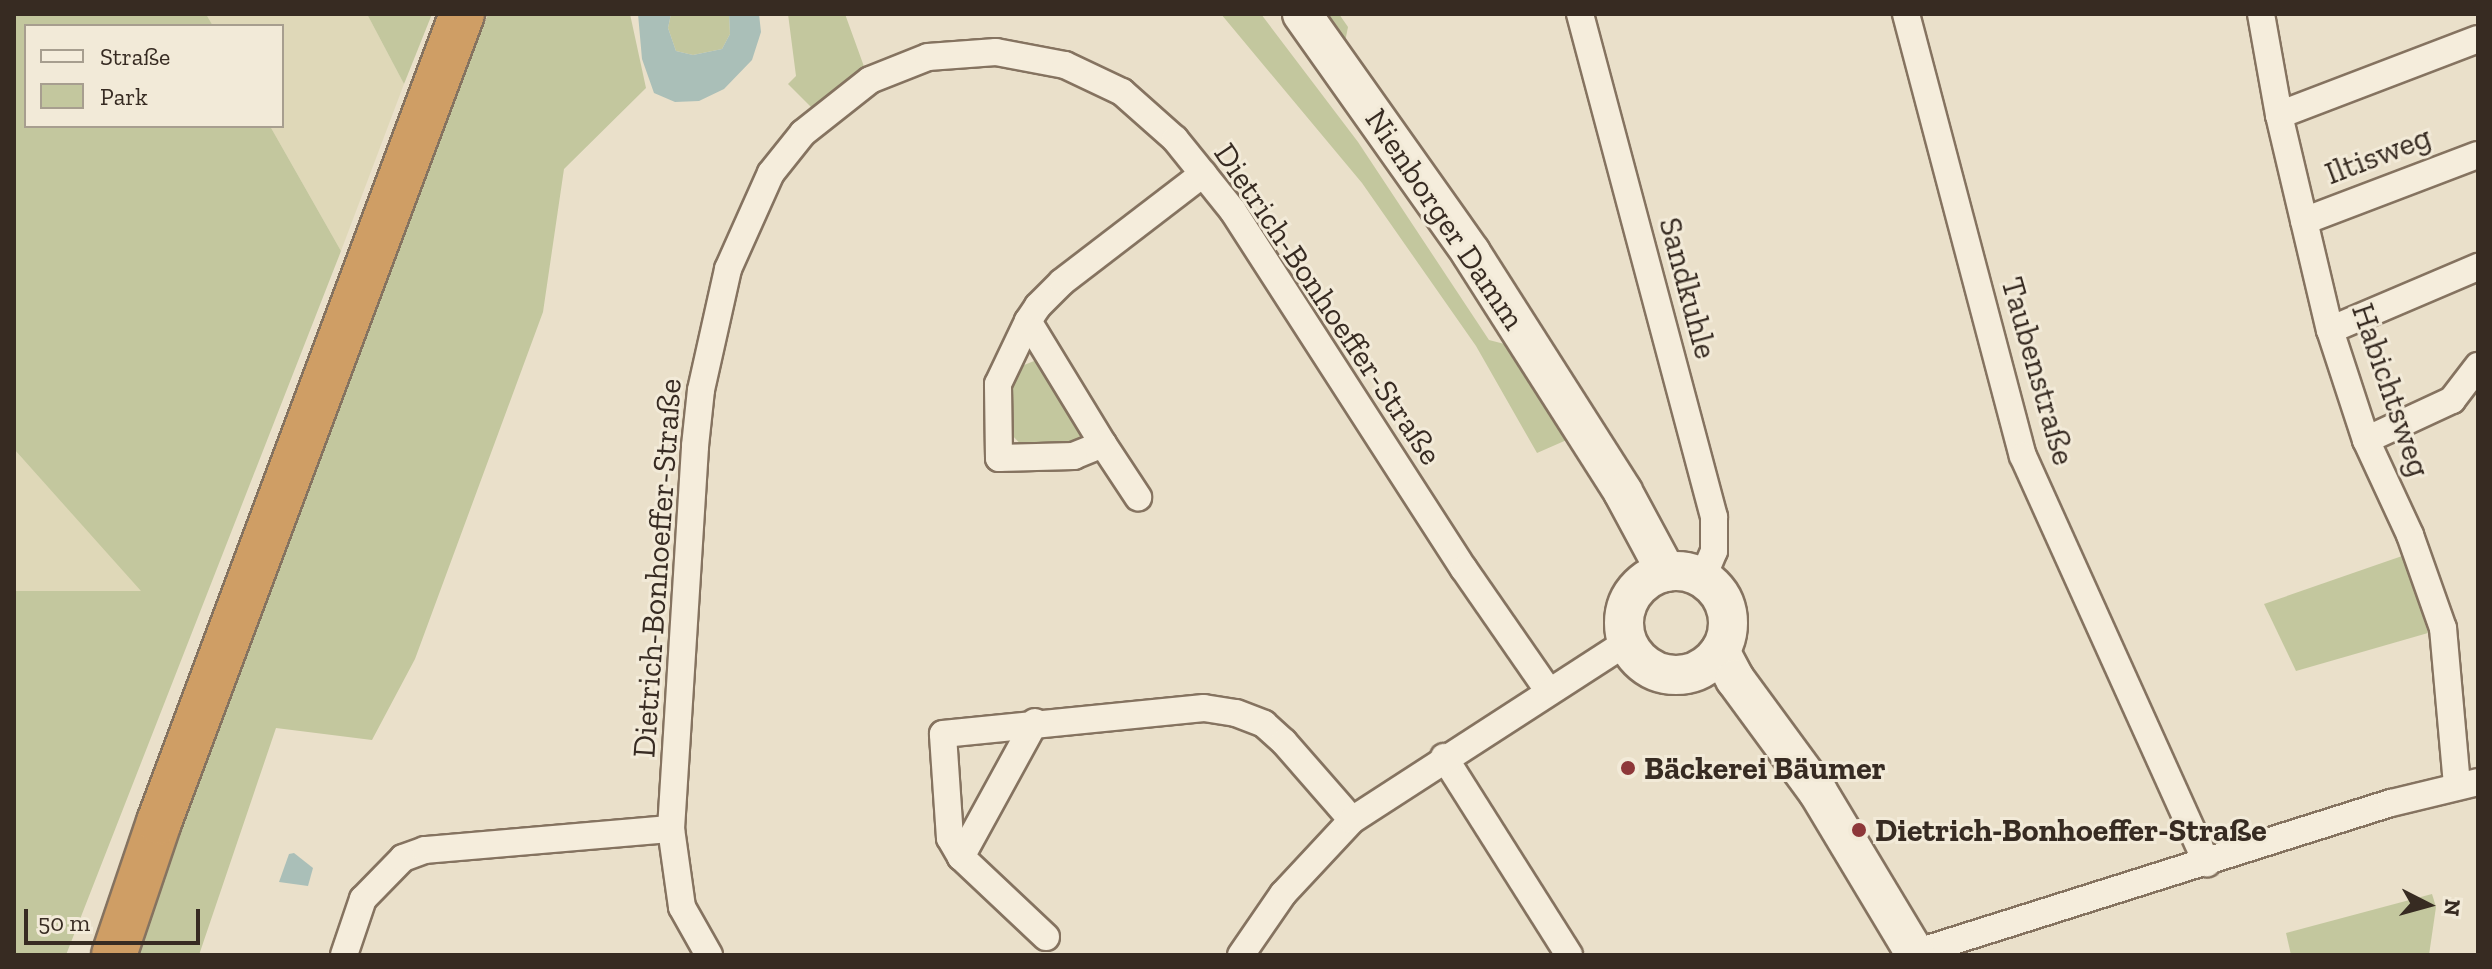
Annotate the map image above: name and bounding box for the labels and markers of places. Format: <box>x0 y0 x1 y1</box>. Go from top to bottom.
place label: Bäckerei Bäumer <box>1644 749 1886 787</box>
marker: Bäckerei Bäumer <box>1619 759 1637 777</box>
place label: Dietrich-Bonhoeffer-Straße <box>1875 811 2267 849</box>
marker: Dietrich-Bonhoeffer-Straße <box>1850 821 1868 839</box>

